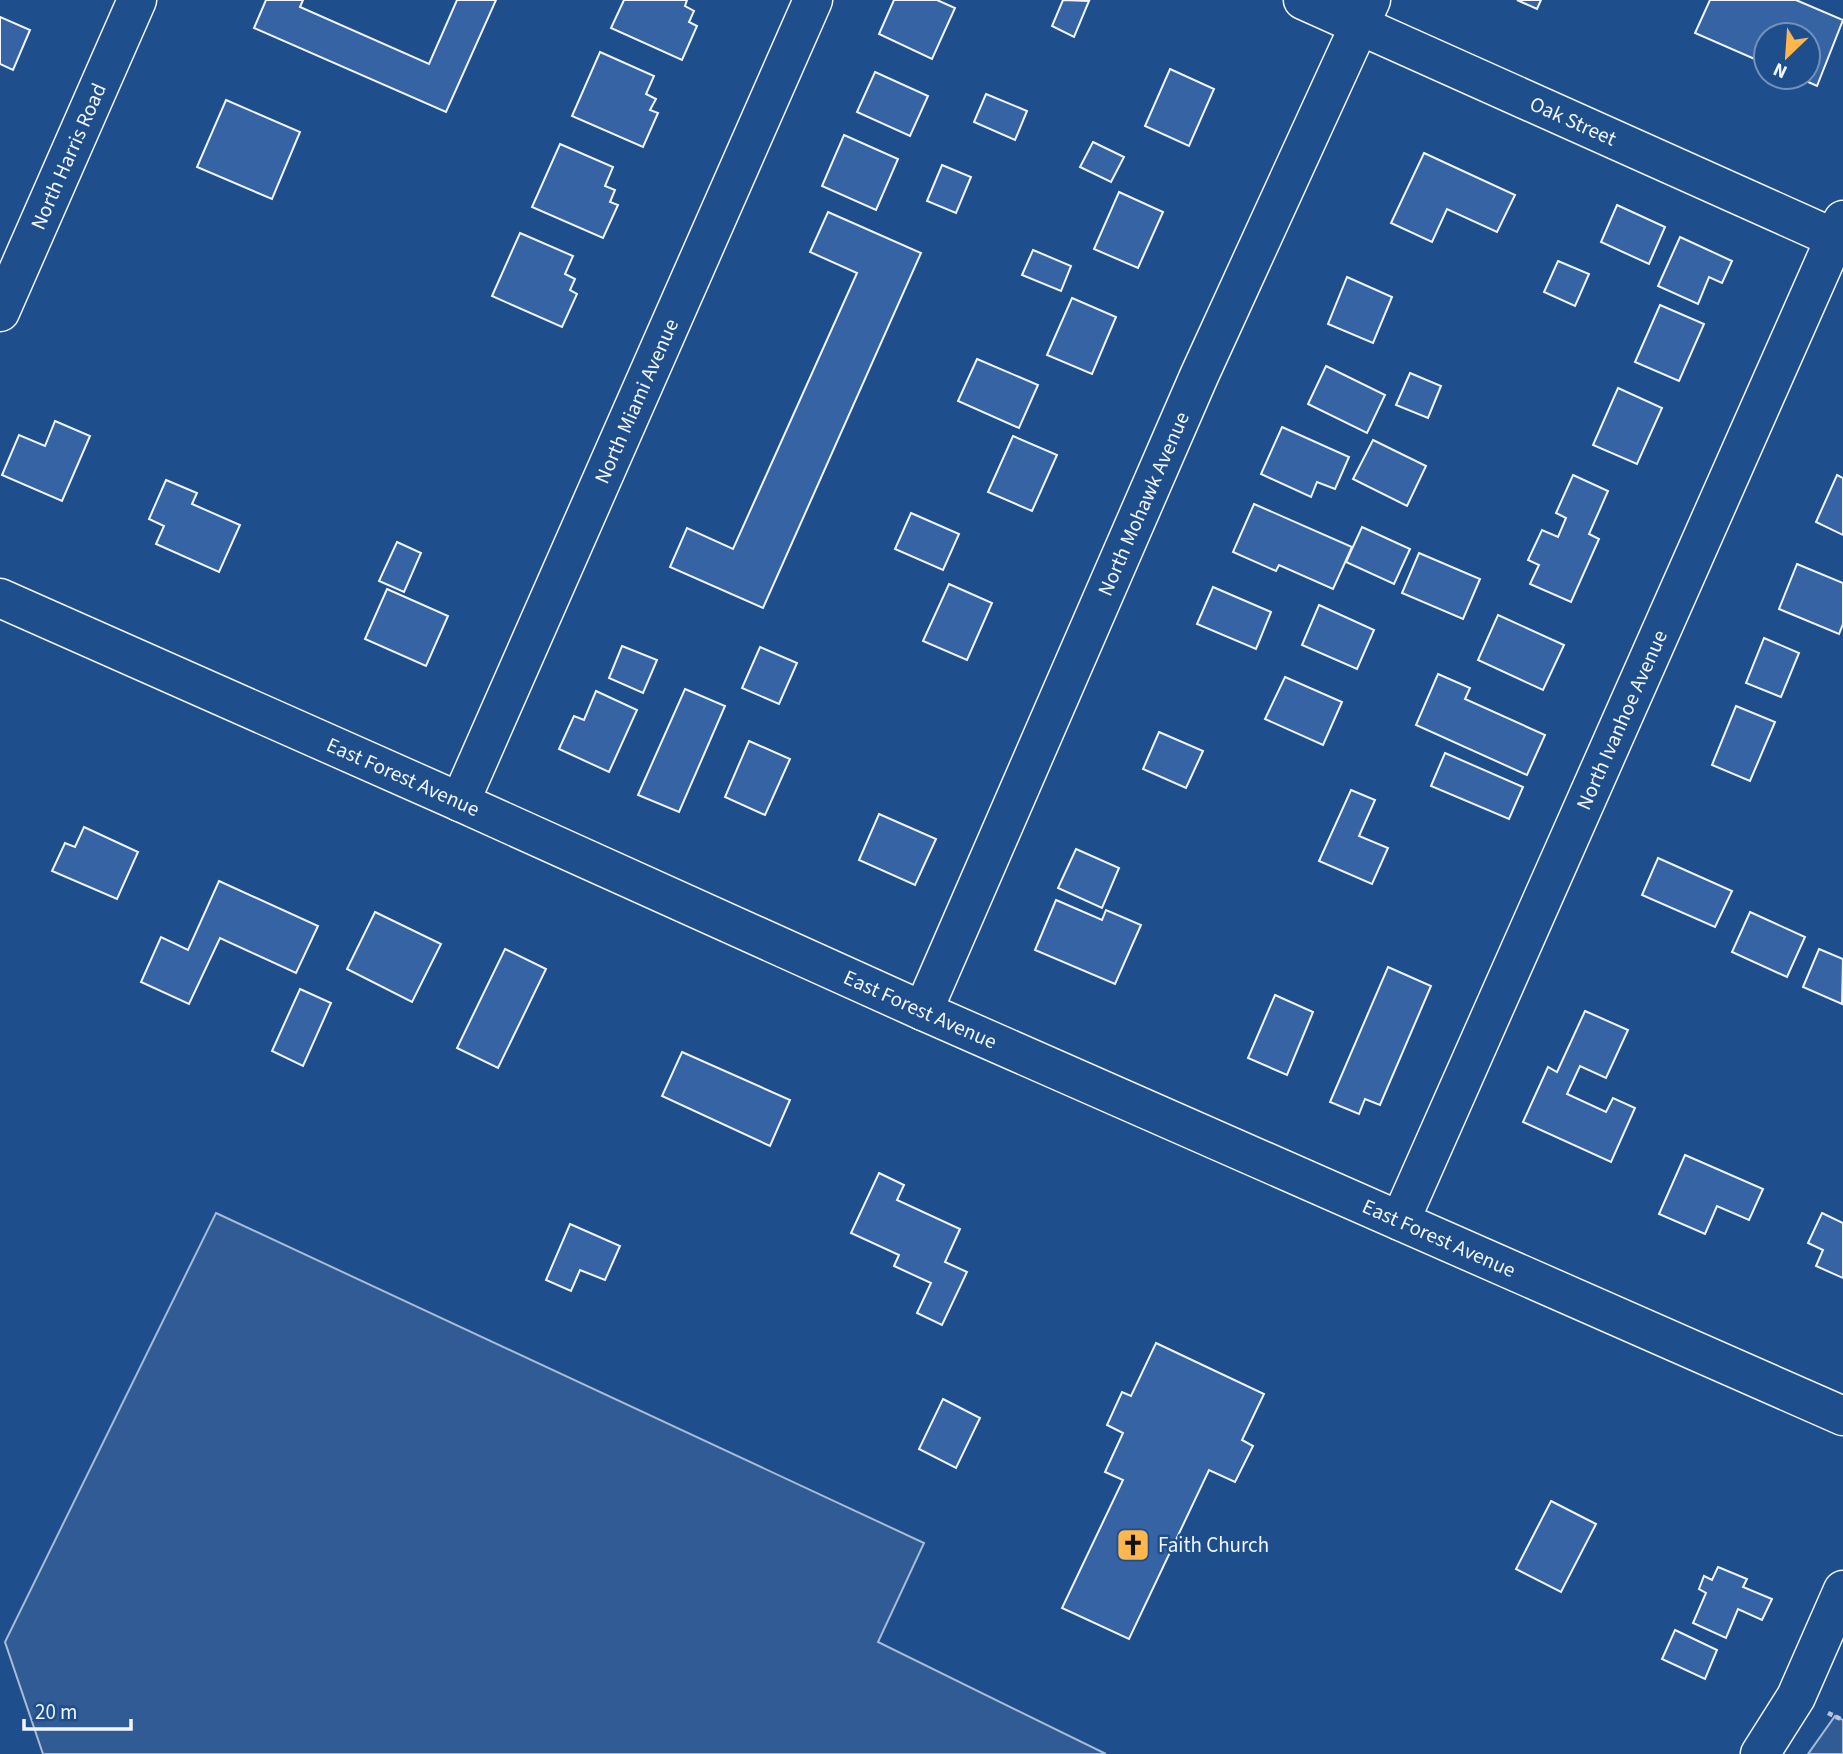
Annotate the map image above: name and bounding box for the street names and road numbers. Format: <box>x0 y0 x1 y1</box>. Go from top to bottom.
street label: North Harris Road <box>23 78 114 234</box>
street label: Oak Street <box>1525 89 1621 154</box>
street label: North Miami Avenue <box>587 314 686 488</box>
street label: North Mohawk Avenue <box>1090 407 1197 601</box>
street label: North Ivanhoe Avenue <box>1569 625 1675 815</box>
street label: East Forest Avenue <box>322 730 485 824</box>
street label: East Forest Avenue <box>839 962 1002 1057</box>
street label: East Forest Avenue <box>1358 1191 1520 1285</box>

